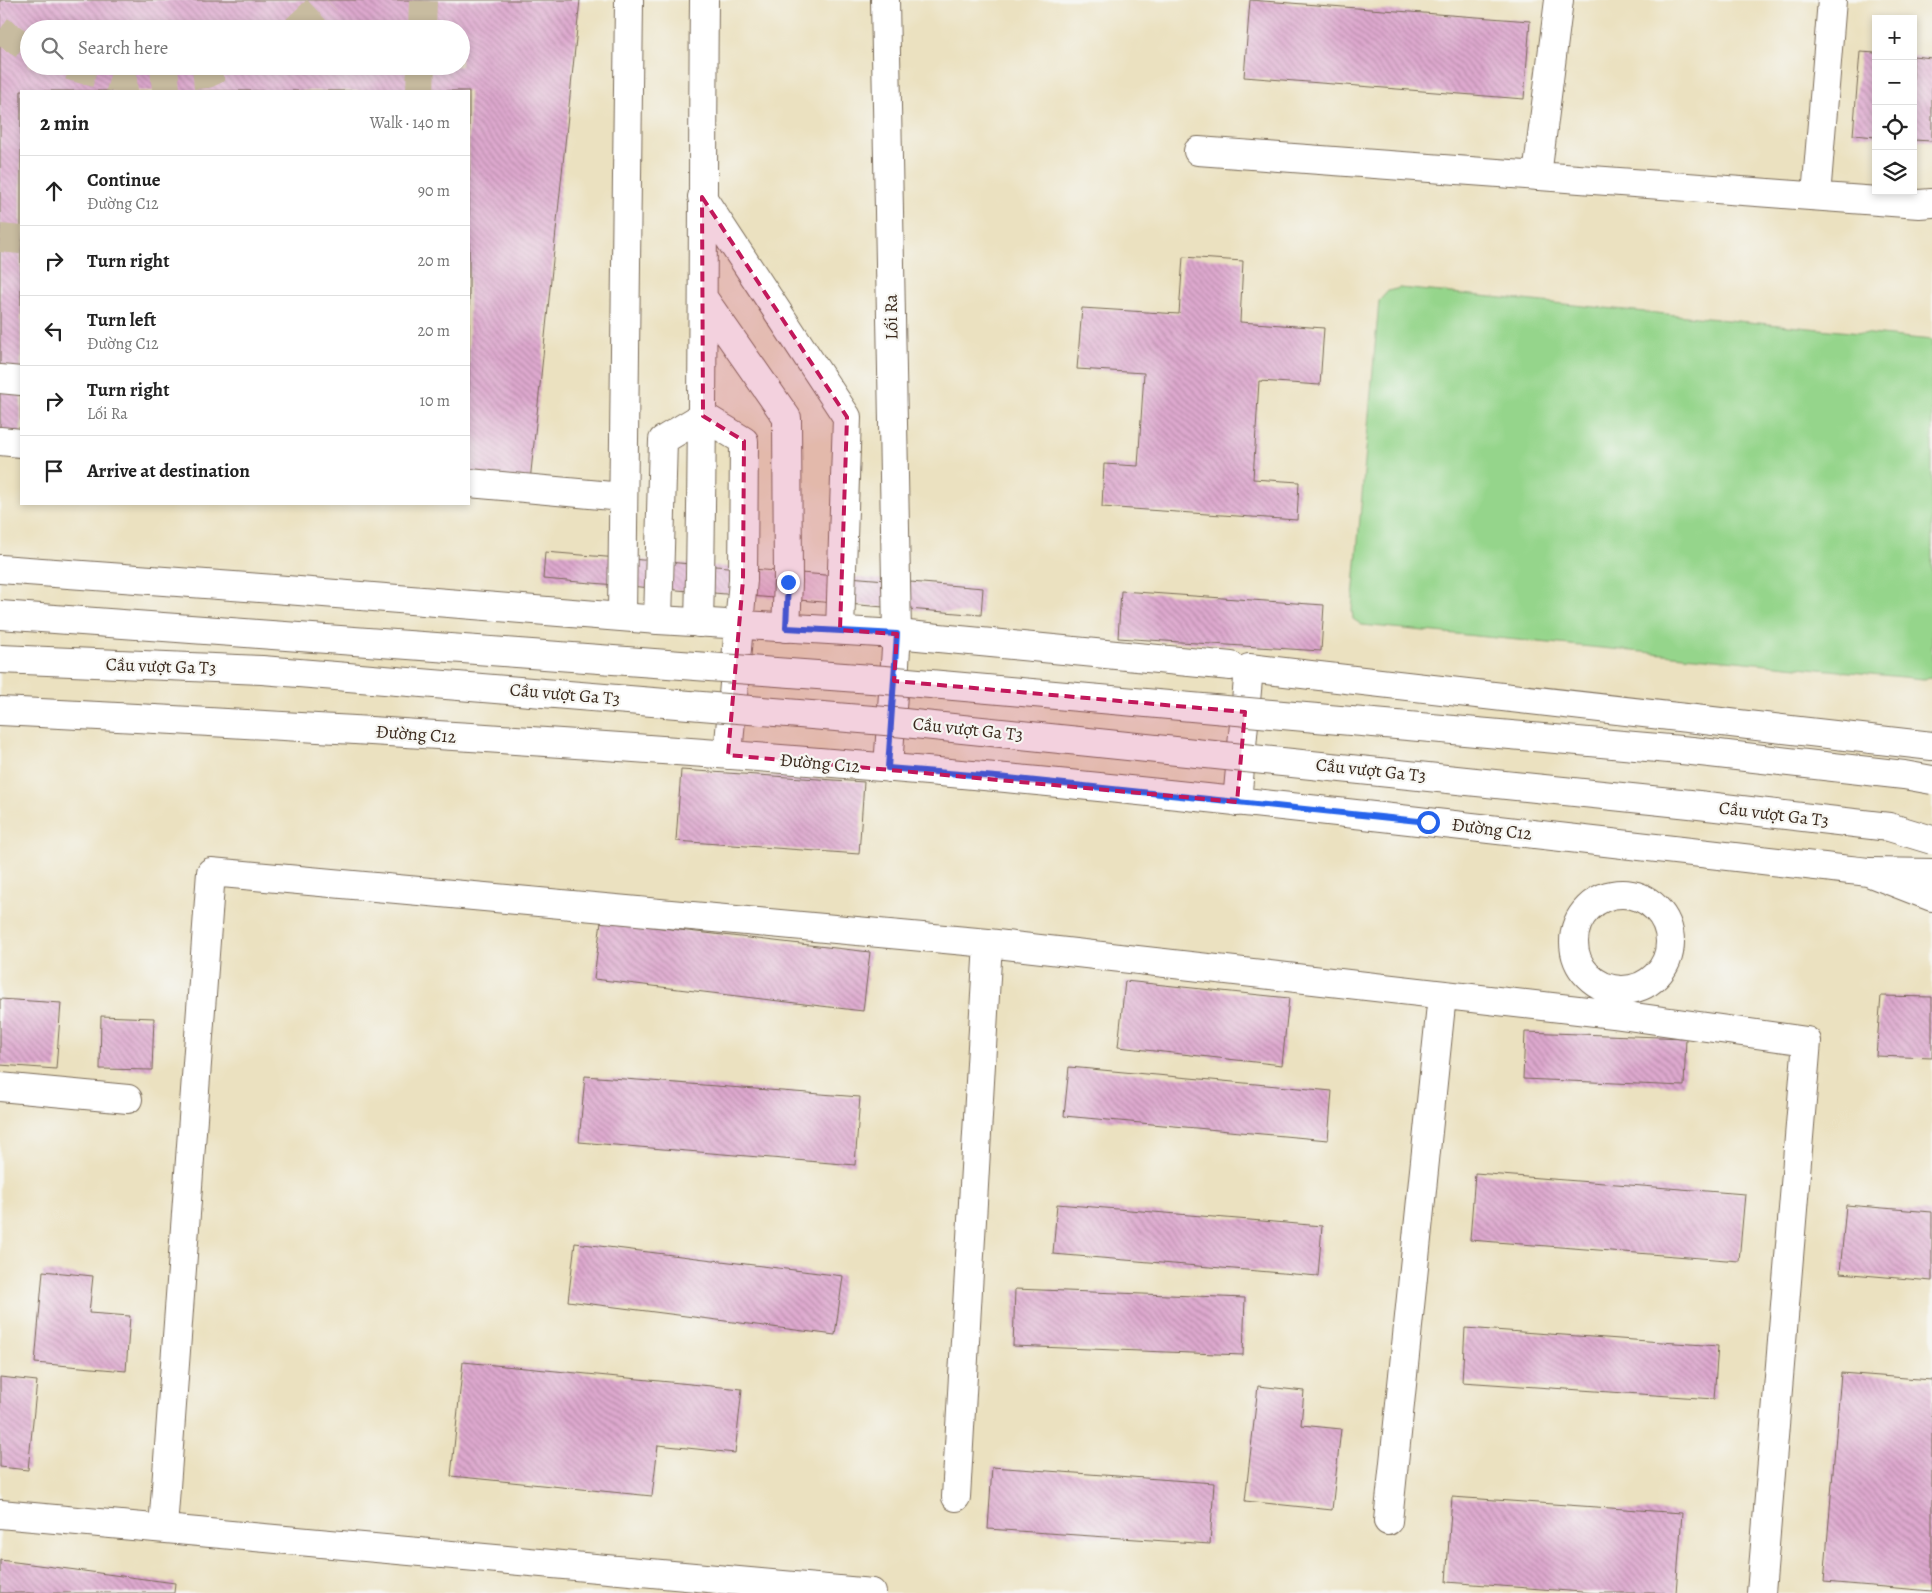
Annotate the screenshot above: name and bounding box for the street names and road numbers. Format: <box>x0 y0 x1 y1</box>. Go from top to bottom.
street label: Lối Ra <box>879 293 903 340</box>
street label: Cầu vượt Ga T3 <box>105 652 217 680</box>
street label: Cầu vượt Ga T3 <box>509 677 621 711</box>
street label: Cầu vượt Ga T3 <box>912 711 1024 747</box>
street label: Đường C12 <box>375 719 457 749</box>
street label: Đường C12 <box>779 748 862 779</box>
street label: Cầu vượt Ga T3 <box>1315 752 1427 788</box>
street label: Cầu vượt Ga T3 <box>1718 795 1830 833</box>
street label: Đường C12 <box>1451 812 1534 846</box>

